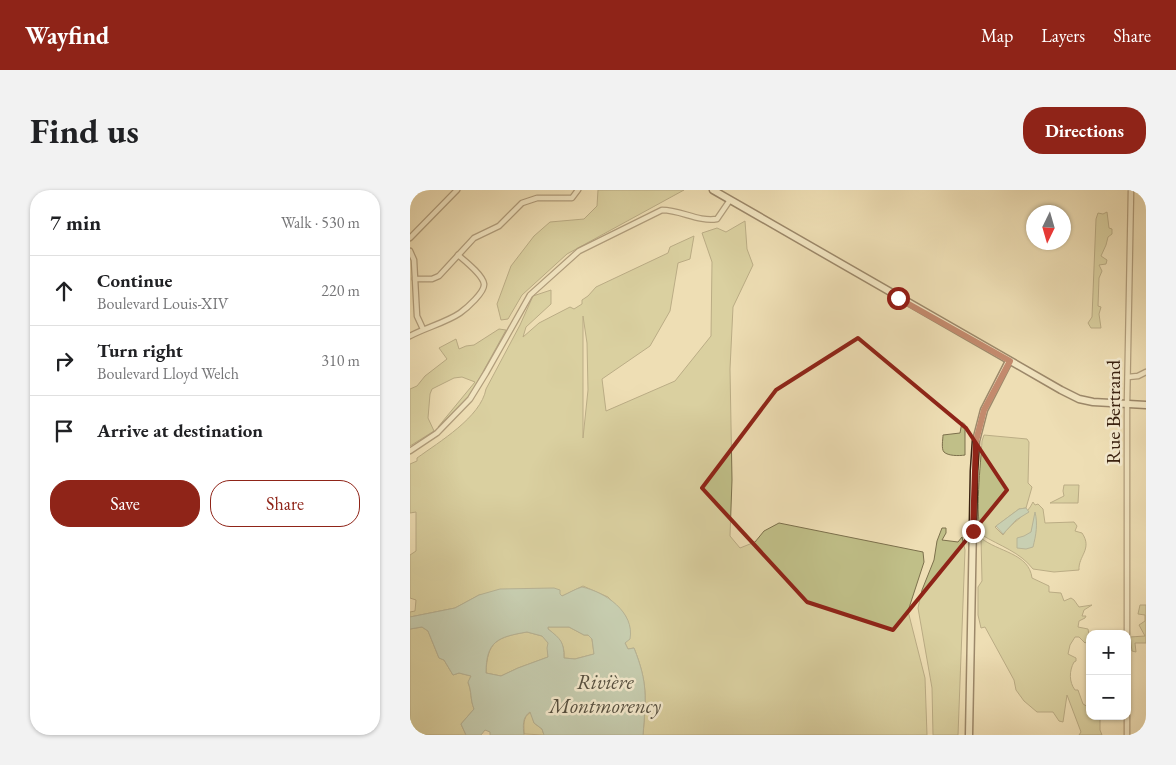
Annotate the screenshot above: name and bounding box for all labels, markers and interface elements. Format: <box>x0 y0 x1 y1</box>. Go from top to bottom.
text: Wayfind <box>25 20 109 51</box>
text: Map <box>981 24 1013 47</box>
text: Layers <box>1041 24 1085 47</box>
text: Share <box>1113 24 1151 47</box>
button: Directions <box>1023 107 1146 154</box>
text: Find us <box>30 108 139 153</box>
north arrow <box>1026 205 1071 250</box>
text: 7 min <box>50 209 101 236</box>
text: Walk · 530 m <box>281 212 360 233</box>
text: Continue <box>97 268 172 293</box>
icon: ahead <box>50 277 78 305</box>
text: 220 m <box>321 280 360 301</box>
route start <box>887 287 910 310</box>
text: Boulevard Louis-XIV <box>97 293 229 314</box>
text: Turn right <box>97 338 183 363</box>
icon: right <box>50 347 78 375</box>
text: 310 m <box>321 350 360 371</box>
street label: Rue Bertrand <box>1100 359 1126 464</box>
text: Boulevard Lloyd Welch <box>97 363 239 384</box>
icon: arrive <box>50 417 78 445</box>
text: Arrive at destination <box>97 418 263 443</box>
button: Save <box>50 480 200 527</box>
button: Share <box>210 480 360 527</box>
route end <box>962 520 985 543</box>
map controls <box>1086 630 1131 720</box>
button: + <box>1086 630 1131 675</box>
water label: Rivière Montmorency <box>547 668 661 719</box>
button: − <box>1086 675 1131 720</box>

